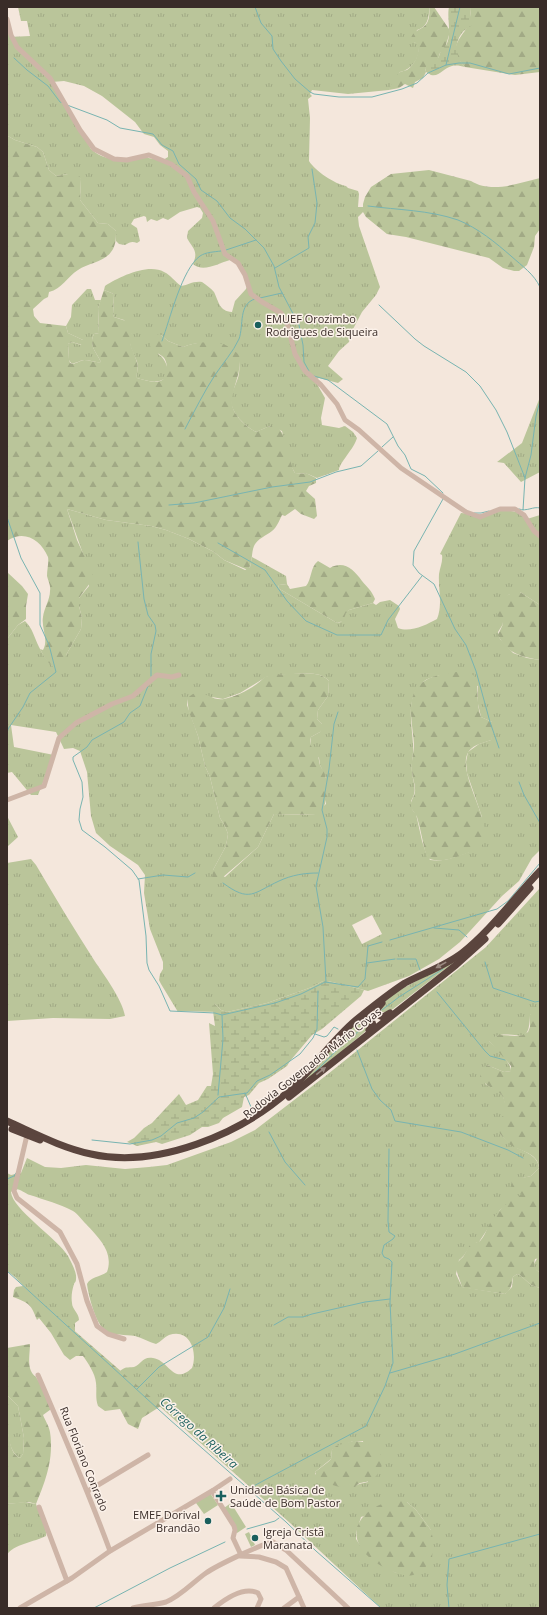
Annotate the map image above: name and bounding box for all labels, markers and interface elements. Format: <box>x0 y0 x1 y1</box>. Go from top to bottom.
place label: EMUEF Orozimbo Rodrigues de Siqueira <box>266 311 378 339</box>
marker: EMUEF Orozimbo Rodrigues de Siqueira <box>253 320 263 330</box>
one-way arrow <box>436 962 447 969</box>
street label: Rodovia Governador Mário Covas <box>240 1004 384 1121</box>
one-way arrow <box>315 1067 326 1076</box>
water label: Córrego da Ribeira <box>157 1393 242 1472</box>
street label: Rua Floriano Conrado <box>57 1404 112 1514</box>
place label: Unidade Básica de Saúde de Bom Pastor <box>230 1482 341 1510</box>
marker: Unidade Básica de Saúde de Bom Pastor <box>215 1490 227 1502</box>
place label: EMEF Dorival Brandão <box>133 1507 200 1535</box>
marker: EMEF Dorival Brandão <box>203 1516 213 1526</box>
place label: Igreja Cristã Maranata <box>263 1524 324 1552</box>
marker: Igreja Cristã Maranata <box>250 1533 260 1543</box>

